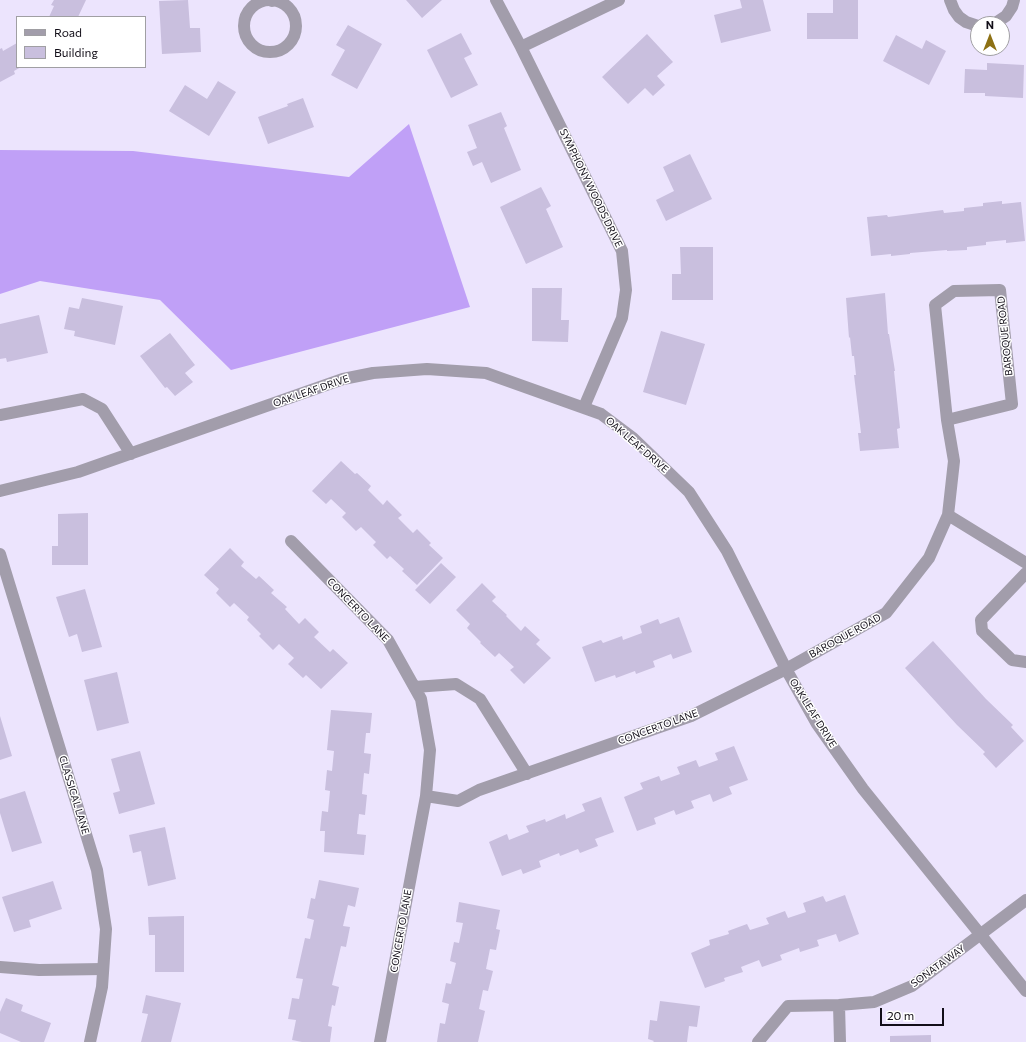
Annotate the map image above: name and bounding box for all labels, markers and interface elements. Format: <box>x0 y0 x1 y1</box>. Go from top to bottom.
legend <box>16 16 146 68</box>
north arrow <box>970 16 1010 56</box>
text: N <box>986 18 994 31</box>
text: Road <box>54 25 82 39</box>
text: Building <box>54 45 98 59</box>
street label: SYMPHONY WOODS DRIVE <box>557 127 625 249</box>
street label: BAROQUE ROAD <box>995 296 1015 376</box>
street label: OAK LEAF DRIVE <box>272 372 350 410</box>
street label: OAK LEAF DRIVE <box>603 414 671 476</box>
street label: CONCERTO LANE <box>324 576 392 644</box>
street label: BAROQUE ROAD <box>807 611 883 661</box>
street label: OAK LEAF DRIVE <box>787 676 839 750</box>
street label: CONCERTO LANE <box>616 707 700 747</box>
street label: CLASSICAL LANE <box>56 754 92 836</box>
street label: CONCERTO LANE <box>388 889 414 973</box>
street label: SONATA WAY <box>909 942 967 990</box>
scale bar <box>882 1000 946 1026</box>
text: 20 m <box>887 1008 914 1022</box>

